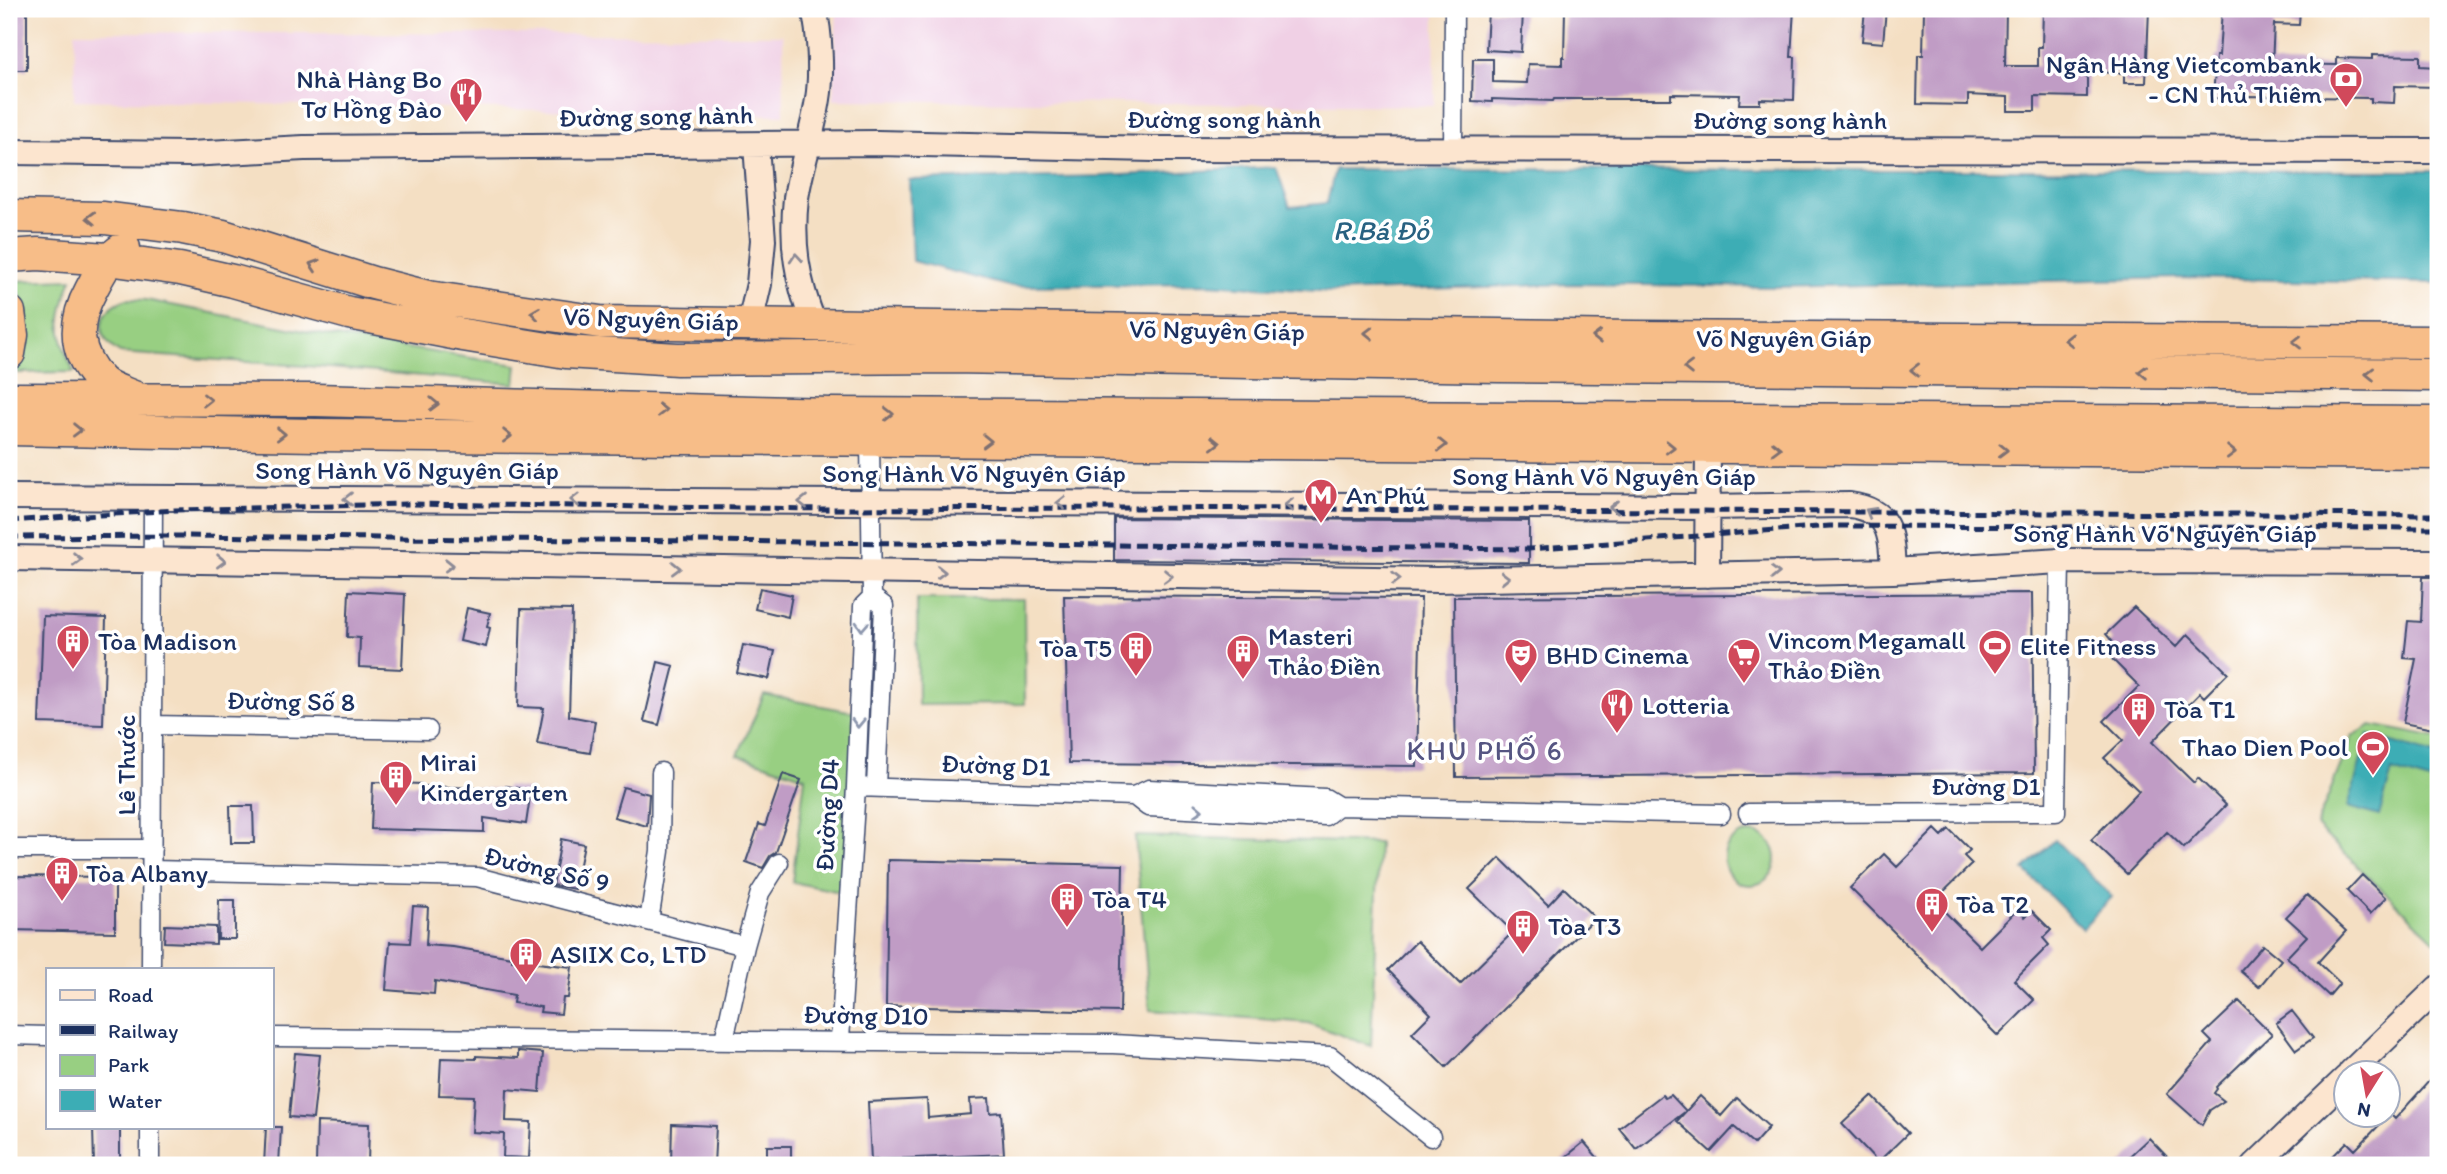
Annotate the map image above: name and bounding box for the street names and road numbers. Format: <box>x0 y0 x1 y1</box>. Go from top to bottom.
street label: Đường song hành <box>559 98 753 134</box>
street label: Đường song hành <box>1127 103 1321 135</box>
street label: Đường song hành <box>1693 104 1887 136</box>
street label: Võ Nguyên Giáp <box>563 300 739 338</box>
street label: Võ Nguyên Giáp <box>1129 312 1305 348</box>
street label: Võ Nguyên Giáp <box>1696 322 1872 354</box>
street label: Song Hành Võ Nguyên Giáp <box>255 454 559 486</box>
street label: Song Hành Võ Nguyên Giáp <box>822 457 1126 489</box>
street label: Song Hành Võ Nguyên Giáp <box>1452 460 1756 492</box>
street label: Song Hành Võ Nguyên Giáp <box>2013 517 2317 549</box>
street label: Đường Số 8 <box>227 684 355 718</box>
street label: Lê Thước <box>110 715 142 815</box>
street label: Đường D1 <box>941 747 1051 783</box>
street label: Đường D4 <box>808 757 846 872</box>
street label: Đường D1 <box>1931 770 2041 802</box>
street label: Đường Số 9 <box>481 839 613 899</box>
street label: Đường D10 <box>803 998 929 1032</box>

